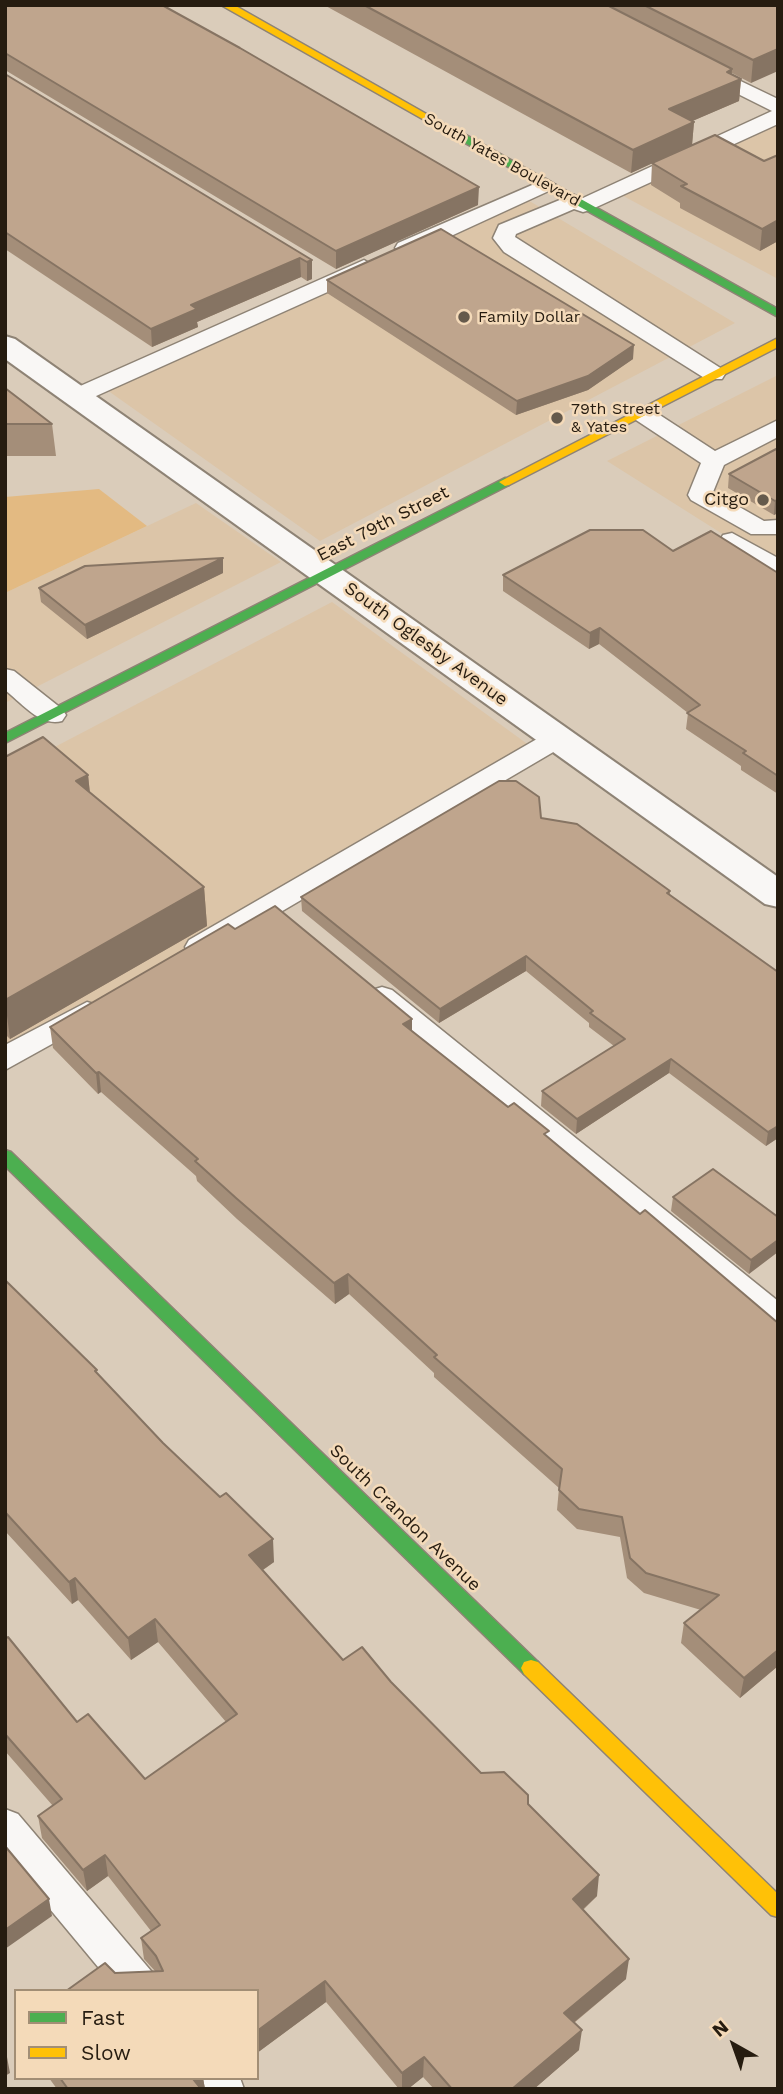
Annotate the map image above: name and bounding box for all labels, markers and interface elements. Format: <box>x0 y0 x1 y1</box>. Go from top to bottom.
street label: South Yates Boulevard <box>421 109 583 211</box>
place label: Family Dollar <box>478 307 580 327</box>
marker: Family Dollar <box>456 309 472 325</box>
place label: 79th Street & Yates <box>571 399 660 437</box>
marker: 79th Street & Yates <box>549 410 565 426</box>
street label: East 79th Street <box>313 481 453 567</box>
place label: Citgo <box>704 489 749 511</box>
marker: Citgo <box>755 492 771 508</box>
street label: South Oglesby Avenue <box>340 577 512 711</box>
street label: South Crandon Avenue <box>325 1440 485 1596</box>
legend <box>14 1989 259 2080</box>
text: Fast <box>81 2005 125 2030</box>
north arrow <box>699 2010 769 2080</box>
text: N <box>707 2015 733 2042</box>
text: Slow <box>81 2040 131 2065</box>

